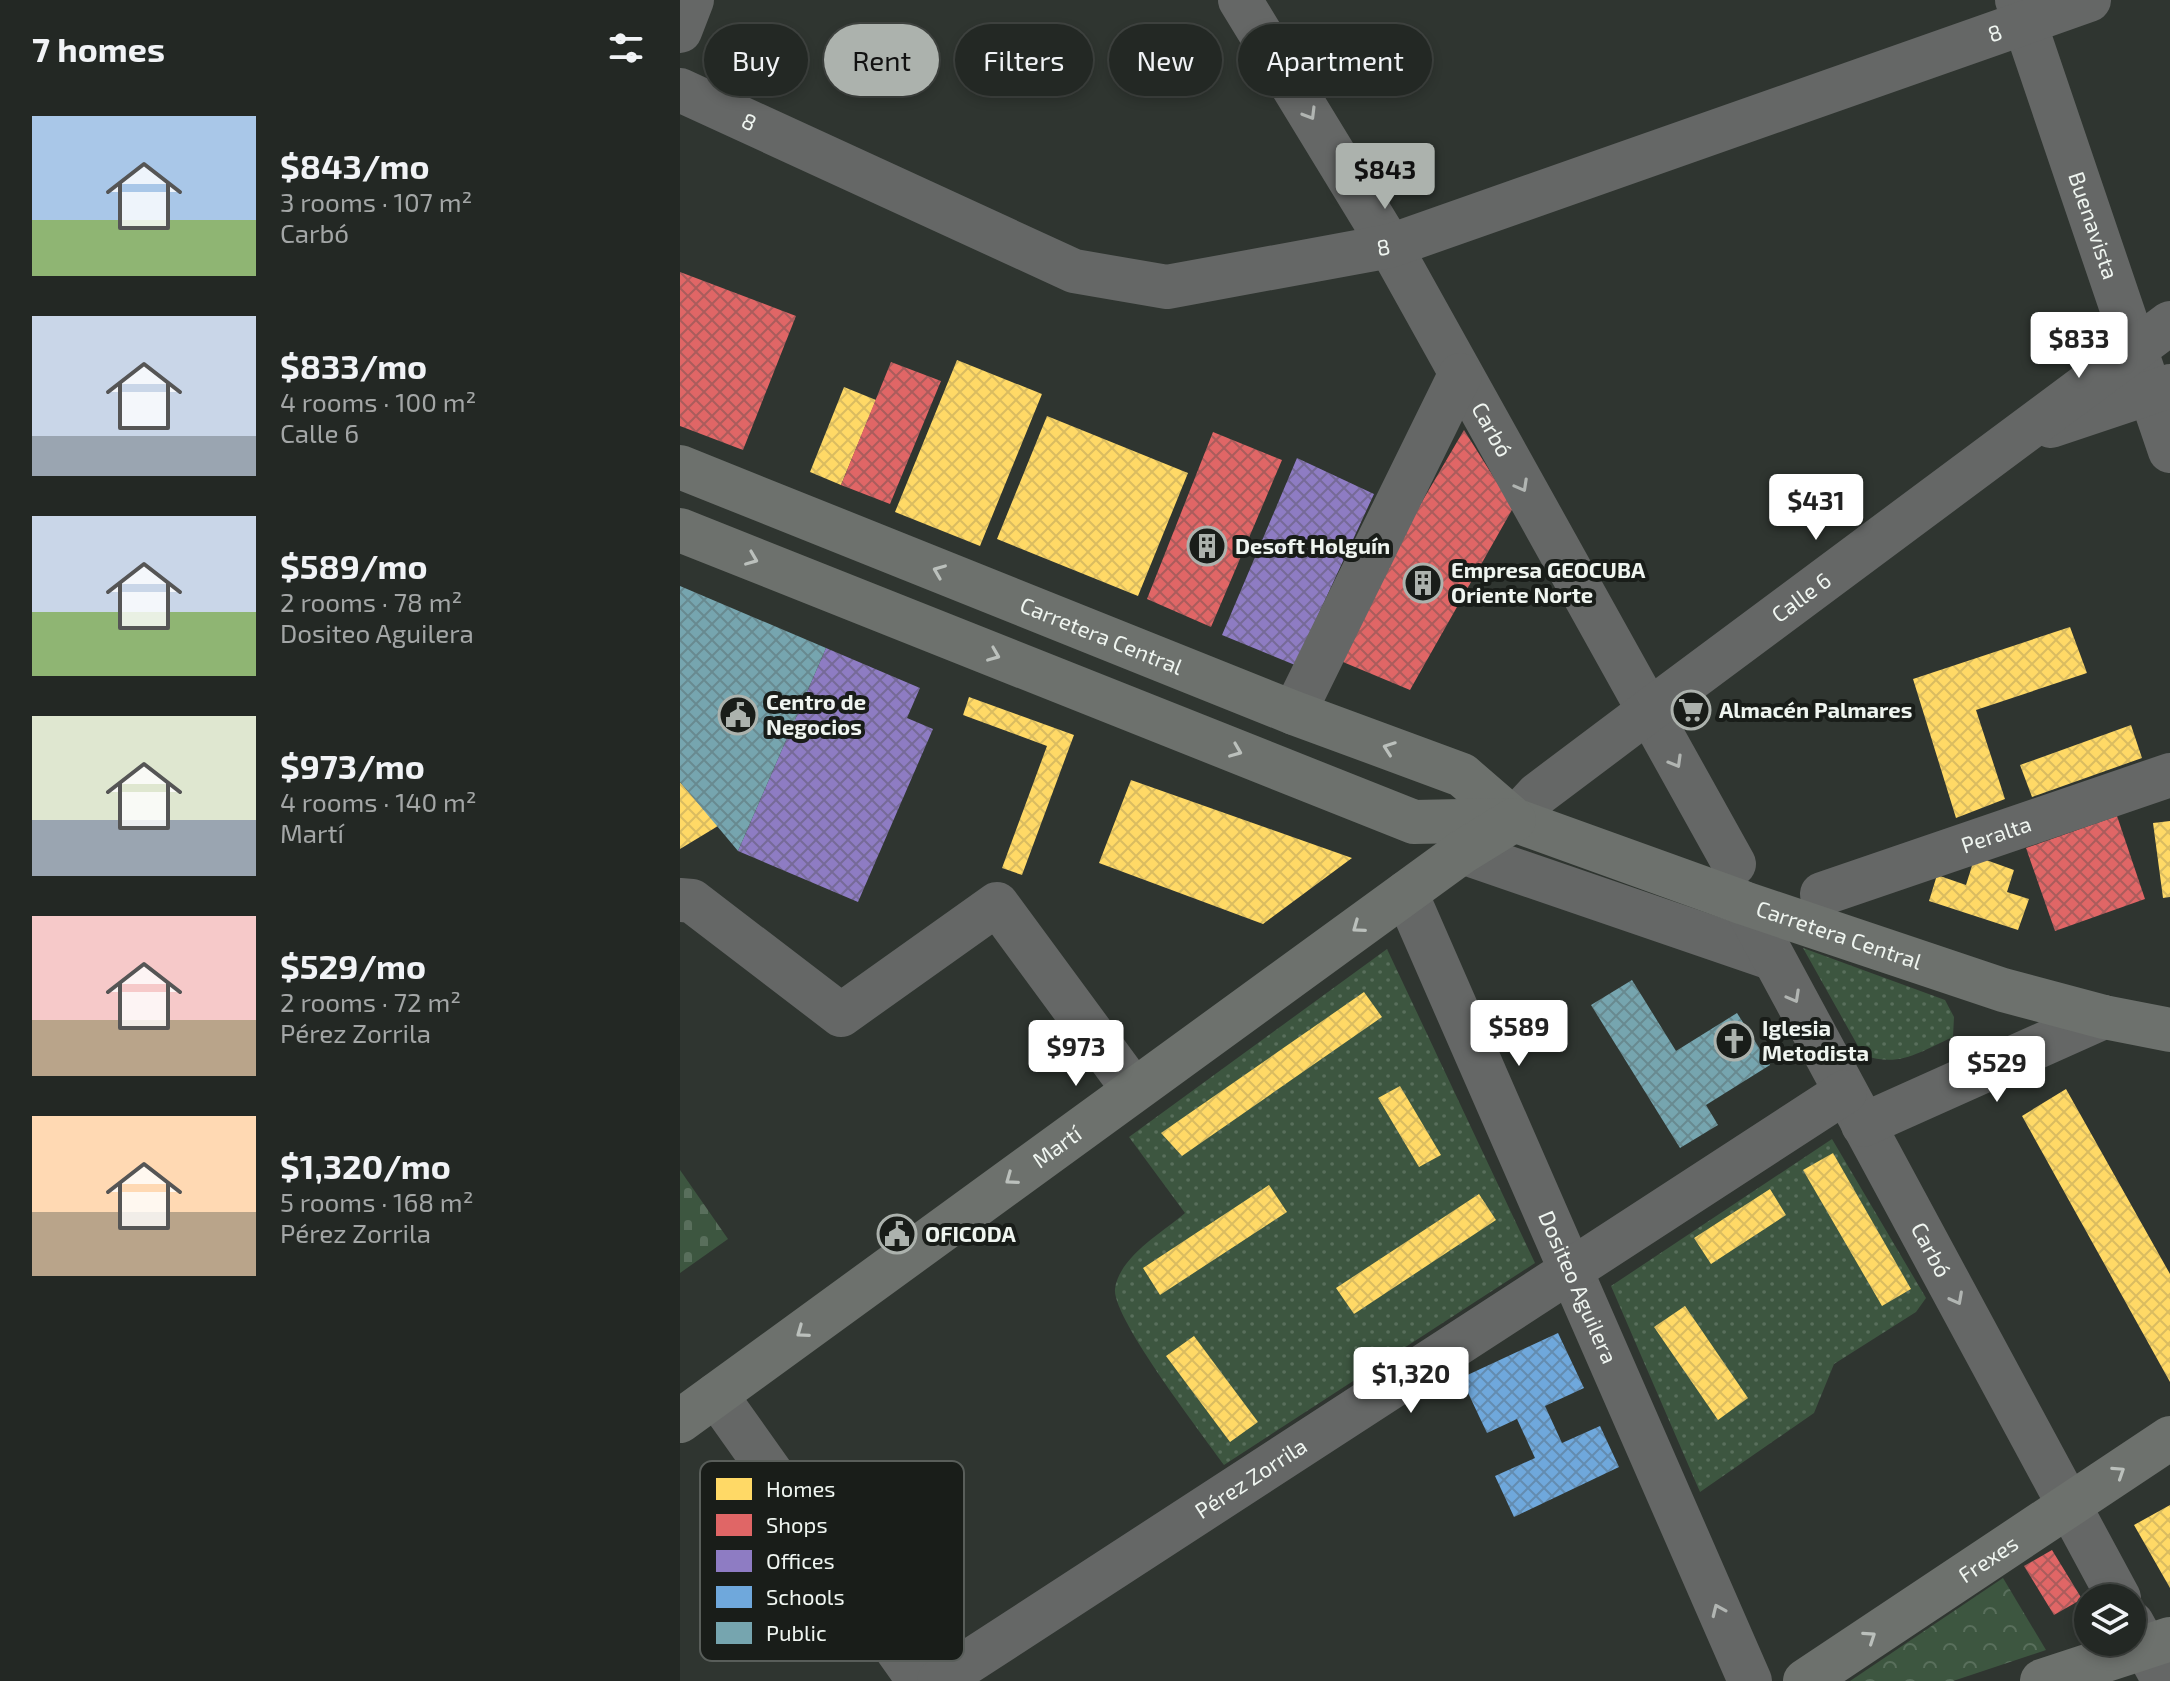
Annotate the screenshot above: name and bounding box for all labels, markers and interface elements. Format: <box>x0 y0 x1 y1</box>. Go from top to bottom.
street label: 8 <box>1984 18 2005 47</box>
chip: Buy <box>704 24 808 96</box>
chip: Rent <box>824 24 939 96</box>
chip: Filters <box>955 24 1093 96</box>
chip: New <box>1109 24 1222 96</box>
chip: Apartment <box>1238 24 1432 96</box>
icon: filters <box>604 26 648 70</box>
text: 7 homes <box>32 28 165 69</box>
street label: 8 <box>738 106 761 135</box>
one-way arrow <box>1300 106 1315 120</box>
pin: $843 <box>1338 143 1432 211</box>
text: $843/mo <box>280 145 430 186</box>
icon: home <box>96 148 192 244</box>
text: $843 <box>1354 153 1416 184</box>
street label: Buenavista <box>2064 168 2125 282</box>
text: 3 rooms · 107 m² <box>280 186 472 217</box>
text: Carbó <box>280 217 349 248</box>
street label: 8 <box>1374 232 1392 260</box>
pin: $833 <box>2032 312 2126 380</box>
text: $833 <box>2049 322 2109 353</box>
text: $833/mo <box>280 345 427 386</box>
icon: home <box>96 348 192 444</box>
text: 4 rooms · 100 m² <box>280 386 476 417</box>
street label: Carbó <box>1467 397 1519 461</box>
text: Calle 6 <box>280 417 359 448</box>
pin: $431 <box>1769 474 1863 542</box>
one-way arrow <box>1512 478 1527 492</box>
text: $431 <box>1787 484 1845 515</box>
building icon: Desoft Holguín <box>1186 525 1228 567</box>
place label: Desoft Holguín <box>1235 532 1390 558</box>
text: $589/mo <box>280 545 427 586</box>
icon: home <box>96 548 192 644</box>
one-way arrow <box>744 549 758 566</box>
place label: Empresa GEOCUBA Oriente Norte <box>1451 556 1646 607</box>
building icon: Empresa GEOCUBA Oriente Norte <box>1402 562 1444 604</box>
one-way arrow <box>933 564 947 581</box>
street label: Calle 6 <box>1766 566 1835 627</box>
text: 2 rooms · 78 m² <box>280 586 462 617</box>
street label: Carretera Central <box>1017 591 1187 679</box>
text: Dositeo Aguilera <box>280 617 474 648</box>
one-way arrow <box>986 645 1000 662</box>
place label: Centro de Negocios <box>766 688 866 739</box>
supermarket icon: Almacén Palmares <box>1670 689 1712 731</box>
public building icon: Centro de Negocios <box>717 694 759 736</box>
place label: Almacén Palmares <box>1719 696 1912 722</box>
one-way arrow <box>1228 741 1242 758</box>
one-way arrow <box>1383 741 1397 758</box>
text: $973/mo <box>280 745 425 786</box>
icon: home <box>96 748 192 844</box>
one-way arrow <box>1666 753 1682 768</box>
text: 4 rooms · 140 m² <box>280 786 476 817</box>
street label: Peralta <box>1957 809 2034 858</box>
text: Martí <box>280 817 344 848</box>
street label: Carretera Central <box>1753 894 1926 974</box>
one-way arrow <box>1352 917 1366 932</box>
text: $529/mo <box>280 945 426 986</box>
icon: home <box>96 948 192 1044</box>
text: 2 rooms · 72 m² <box>280 986 461 1017</box>
one-way arrow <box>1784 988 1800 1002</box>
pin: $589 <box>1472 1000 1566 1068</box>
text: $589 <box>1489 1010 1549 1041</box>
place label: Iglesia Metodista <box>1762 1014 1869 1065</box>
text: Pérez Zorrila <box>280 1017 431 1048</box>
pin: $973 <box>1029 1020 1123 1088</box>
church icon: Iglesia Metodista <box>1713 1020 1755 1062</box>
text: $973 <box>1047 1030 1105 1061</box>
pin: $529 <box>1950 1036 2044 1104</box>
text: $529 <box>1967 1046 2027 1077</box>
street label: Martí <box>1027 1119 1087 1172</box>
text: $1,320/mo <box>280 1145 451 1186</box>
icon: home <box>96 1148 192 1244</box>
one-way arrow <box>1006 1169 1020 1183</box>
text: 5 rooms · 168 m² <box>280 1186 473 1217</box>
street label: Dositeo Aguilera <box>1534 1206 1624 1367</box>
public building icon: OFICODA <box>876 1213 918 1255</box>
text: Pérez Zorrila <box>280 1217 431 1248</box>
street label: Carbó <box>1907 1217 1957 1281</box>
place label: OFICODA <box>925 1220 1017 1246</box>
one-way arrow <box>1947 1291 1963 1305</box>
one-way arrow <box>796 1323 811 1337</box>
pin: $1,320 <box>1346 1347 1476 1415</box>
text: $1,320 <box>1372 1357 1450 1388</box>
street label: Pérez Zorrila <box>1190 1432 1311 1523</box>
legend <box>700 1461 964 1661</box>
one-way arrow <box>2110 1466 2124 1481</box>
text: Homes <box>766 1475 835 1501</box>
text: Shops <box>766 1511 828 1537</box>
street label: Frexes <box>1953 1529 2022 1587</box>
text: Offices <box>766 1547 835 1573</box>
text: Schools <box>766 1583 845 1609</box>
map controls <box>2074 1584 2146 1656</box>
button: layers <box>2074 1584 2146 1656</box>
one-way arrow <box>1712 1603 1728 1618</box>
text: Public <box>766 1619 827 1645</box>
one-way arrow <box>1862 1632 1876 1647</box>

